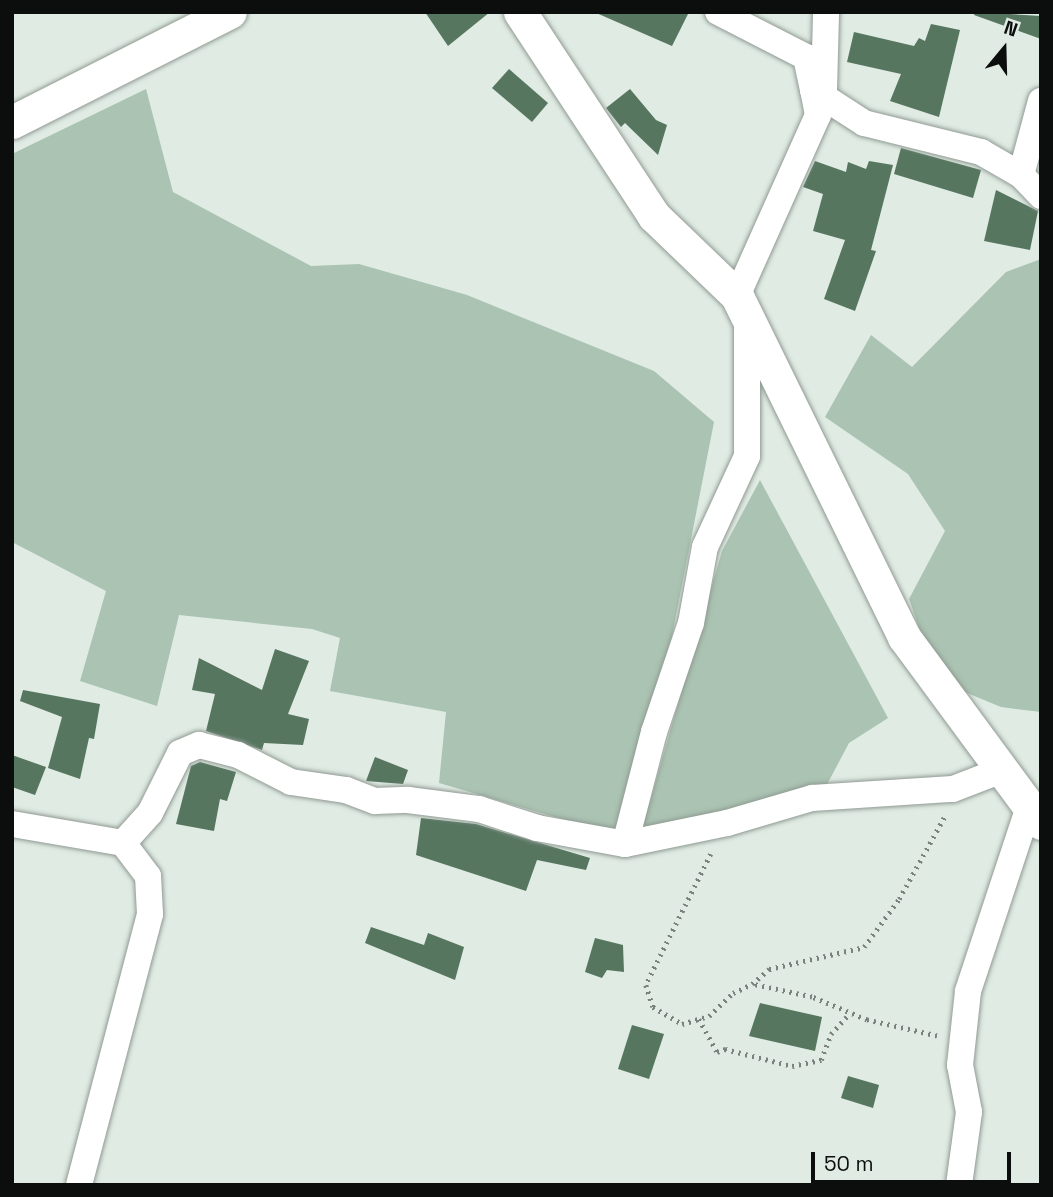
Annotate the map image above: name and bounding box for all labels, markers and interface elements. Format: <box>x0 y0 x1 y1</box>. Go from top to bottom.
north arrow <box>969 14 1039 84</box>
text: N <box>1001 15 1021 43</box>
scale bar <box>815 1138 1014 1182</box>
text: 50 m <box>824 1150 874 1177</box>

